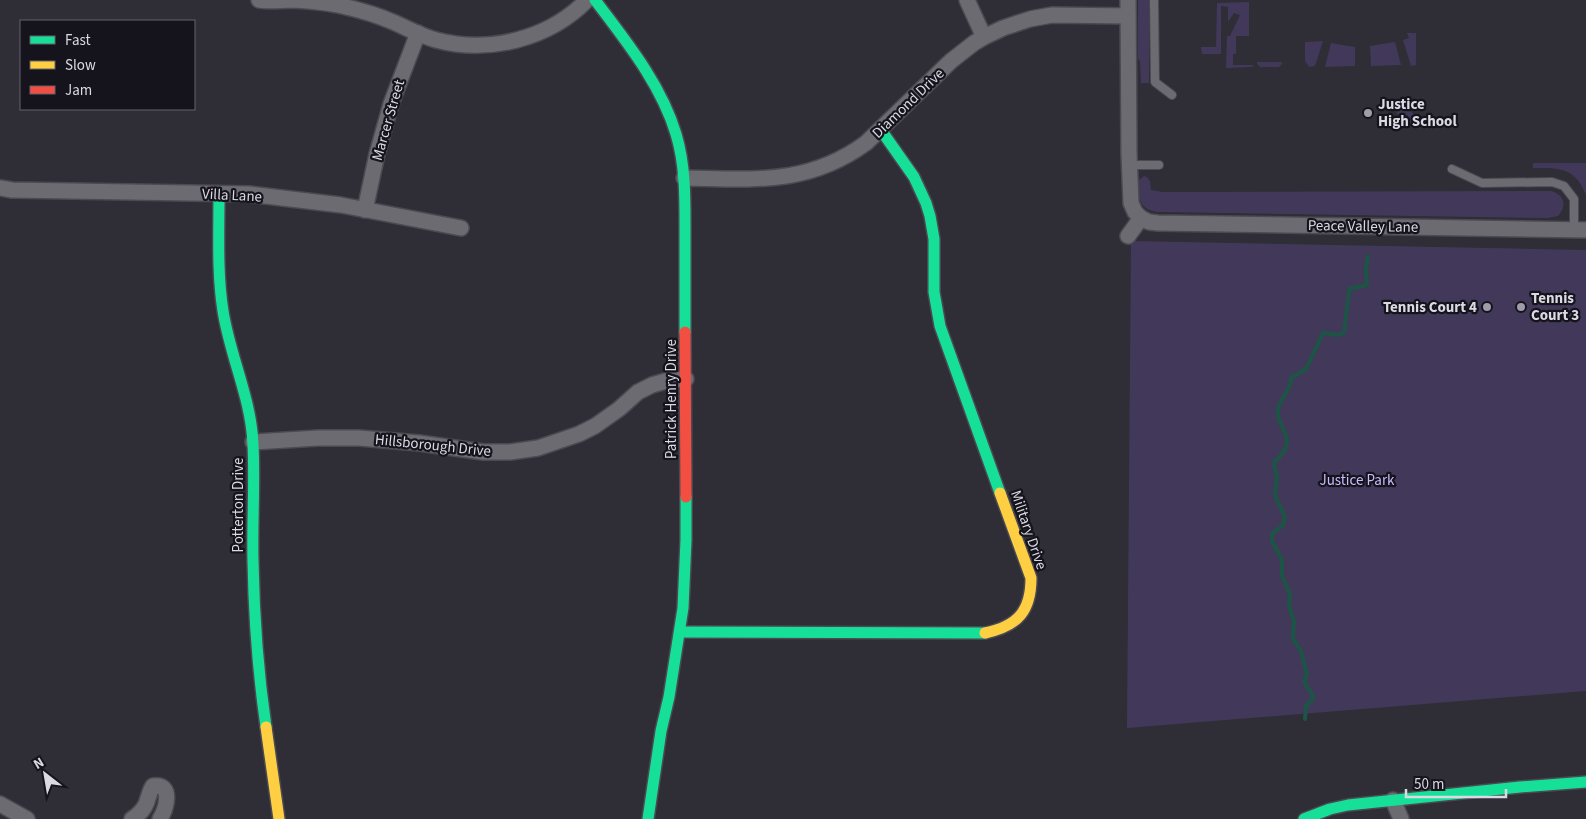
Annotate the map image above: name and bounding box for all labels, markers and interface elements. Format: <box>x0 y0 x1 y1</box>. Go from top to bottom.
legend <box>20 20 195 110</box>
text: Fast <box>65 30 91 51</box>
text: Slow <box>65 55 96 76</box>
street label: Diamond Drive <box>868 63 949 143</box>
street label: Marcer Street <box>367 77 410 163</box>
text: Jam <box>65 80 92 101</box>
place label: Justice High School <box>1378 94 1457 132</box>
marker: Justice High School <box>1362 107 1374 119</box>
street label: Villa Lane <box>201 183 263 208</box>
street label: Peace Valley Lane <box>1308 215 1418 238</box>
place label: Tennis Court 3 <box>1531 288 1579 326</box>
place label: Tennis Court 4 <box>1383 297 1477 318</box>
marker: Tennis Court 4 <box>1481 301 1493 313</box>
marker: Tennis Court 3 <box>1515 301 1527 313</box>
street label: Patrick Henry Drive <box>661 339 682 459</box>
street label: Hillsborough Drive <box>374 429 492 462</box>
street label: Potterton Drive <box>228 458 249 553</box>
park label: Justice Park <box>1319 470 1395 491</box>
street label: Military Drive <box>1005 488 1052 573</box>
north arrow <box>20 749 70 799</box>
text: N <box>30 753 48 775</box>
scale bar <box>1406 766 1506 798</box>
text: 50 m <box>1414 774 1444 795</box>

